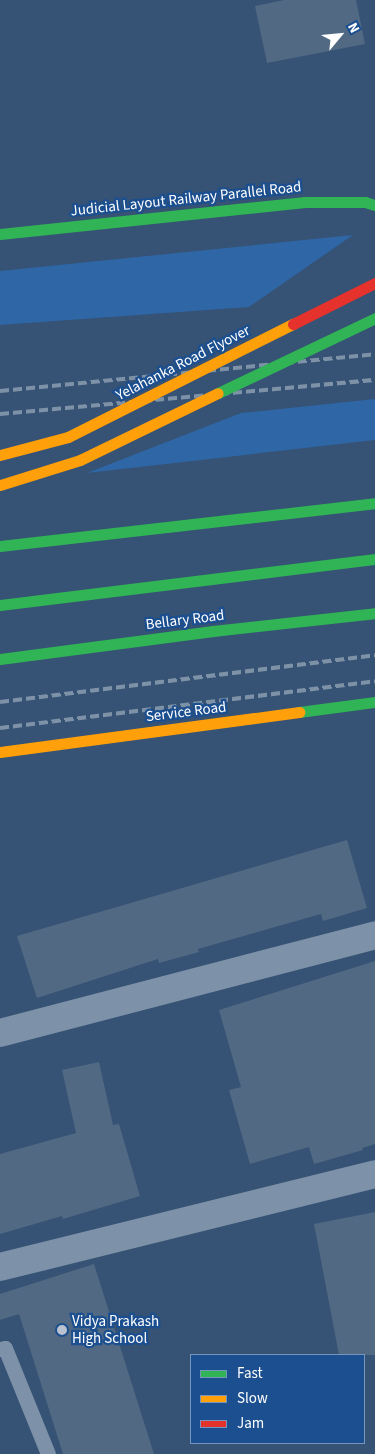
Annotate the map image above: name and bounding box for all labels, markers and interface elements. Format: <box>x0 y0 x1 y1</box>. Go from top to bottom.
north arrow <box>315 10 365 60</box>
text: N <box>342 19 364 37</box>
street label: Judicial Layout Railway Parallel Road <box>70 178 302 220</box>
street label: Yelahanka Road Flyover <box>113 321 253 405</box>
street label: Bellary Road <box>145 606 225 634</box>
street label: Service Road <box>145 698 227 726</box>
place label: Vidya Prakash High School <box>72 1312 159 1347</box>
marker: Vidya Prakash High School <box>56 1324 68 1336</box>
legend <box>190 1354 365 1444</box>
text: Fast <box>237 1363 263 1384</box>
text: Slow <box>237 1388 268 1409</box>
text: Jam <box>237 1413 264 1434</box>

